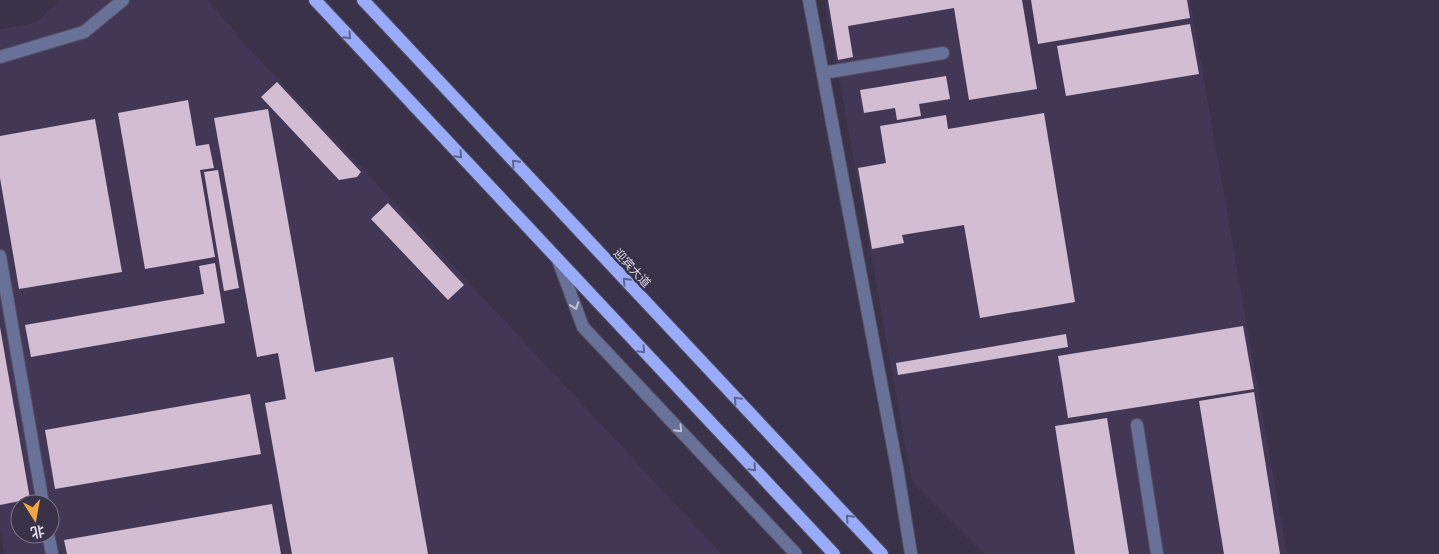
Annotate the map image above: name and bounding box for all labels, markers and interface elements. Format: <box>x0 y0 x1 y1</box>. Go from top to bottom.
one-way arrow <box>342 30 351 39</box>
one-way arrow <box>453 149 462 158</box>
one-way arrow <box>512 159 521 168</box>
street label: 迎宾大道 <box>611 246 653 290</box>
one-way arrow <box>623 278 632 287</box>
one-way arrow <box>569 302 579 310</box>
one-way arrow <box>636 344 645 353</box>
one-way arrow <box>734 396 743 405</box>
one-way arrow <box>673 424 682 433</box>
one-way arrow <box>747 463 756 472</box>
north arrow <box>10 494 60 544</box>
one-way arrow <box>846 515 855 524</box>
text: 北 <box>29 523 46 541</box>

